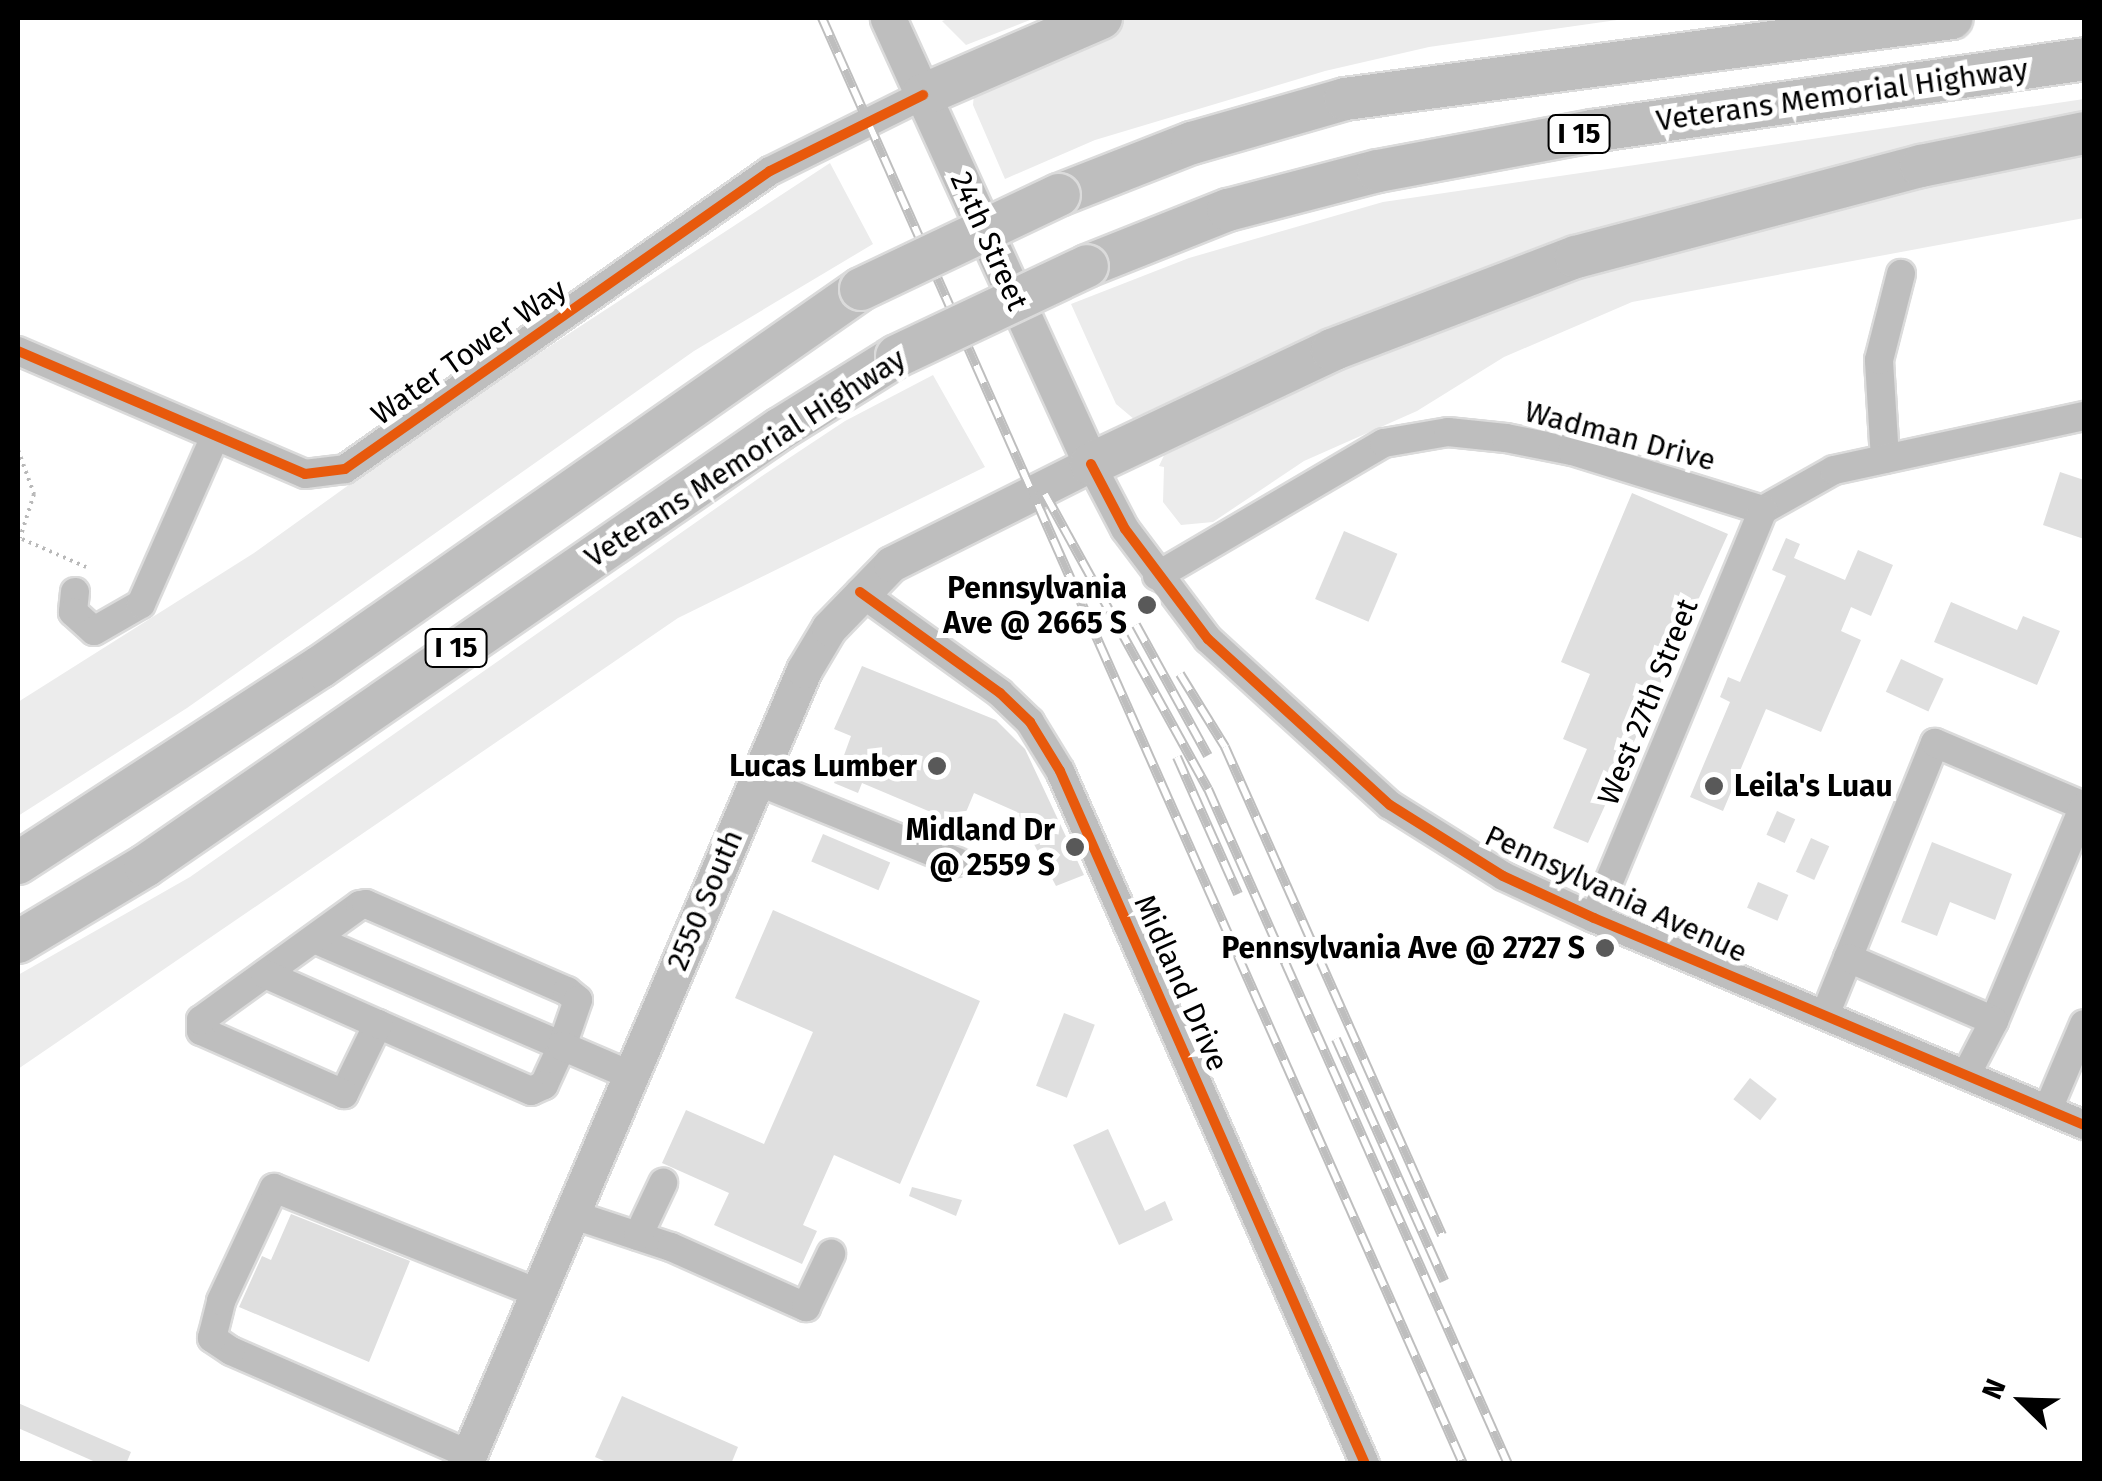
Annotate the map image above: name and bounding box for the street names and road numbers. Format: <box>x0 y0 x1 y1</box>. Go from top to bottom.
street label: Veterans Memorial Highway <box>1654 51 2030 139</box>
road number: I 15 <box>1546 111 1612 157</box>
street label: 24th Street <box>943 166 1035 316</box>
street label: Water Tower Way <box>365 271 573 433</box>
street label: Veterans Memorial Highway <box>578 341 912 575</box>
street label: Wadman Drive <box>1521 393 1719 479</box>
street label: West 27th Street <box>1590 594 1706 810</box>
road number: I 15 <box>424 625 488 671</box>
street label: Pennsylvania Avenue <box>1479 817 1753 971</box>
street label: 2550 South <box>659 824 751 976</box>
street label: Midland Drive <box>1126 890 1236 1076</box>

